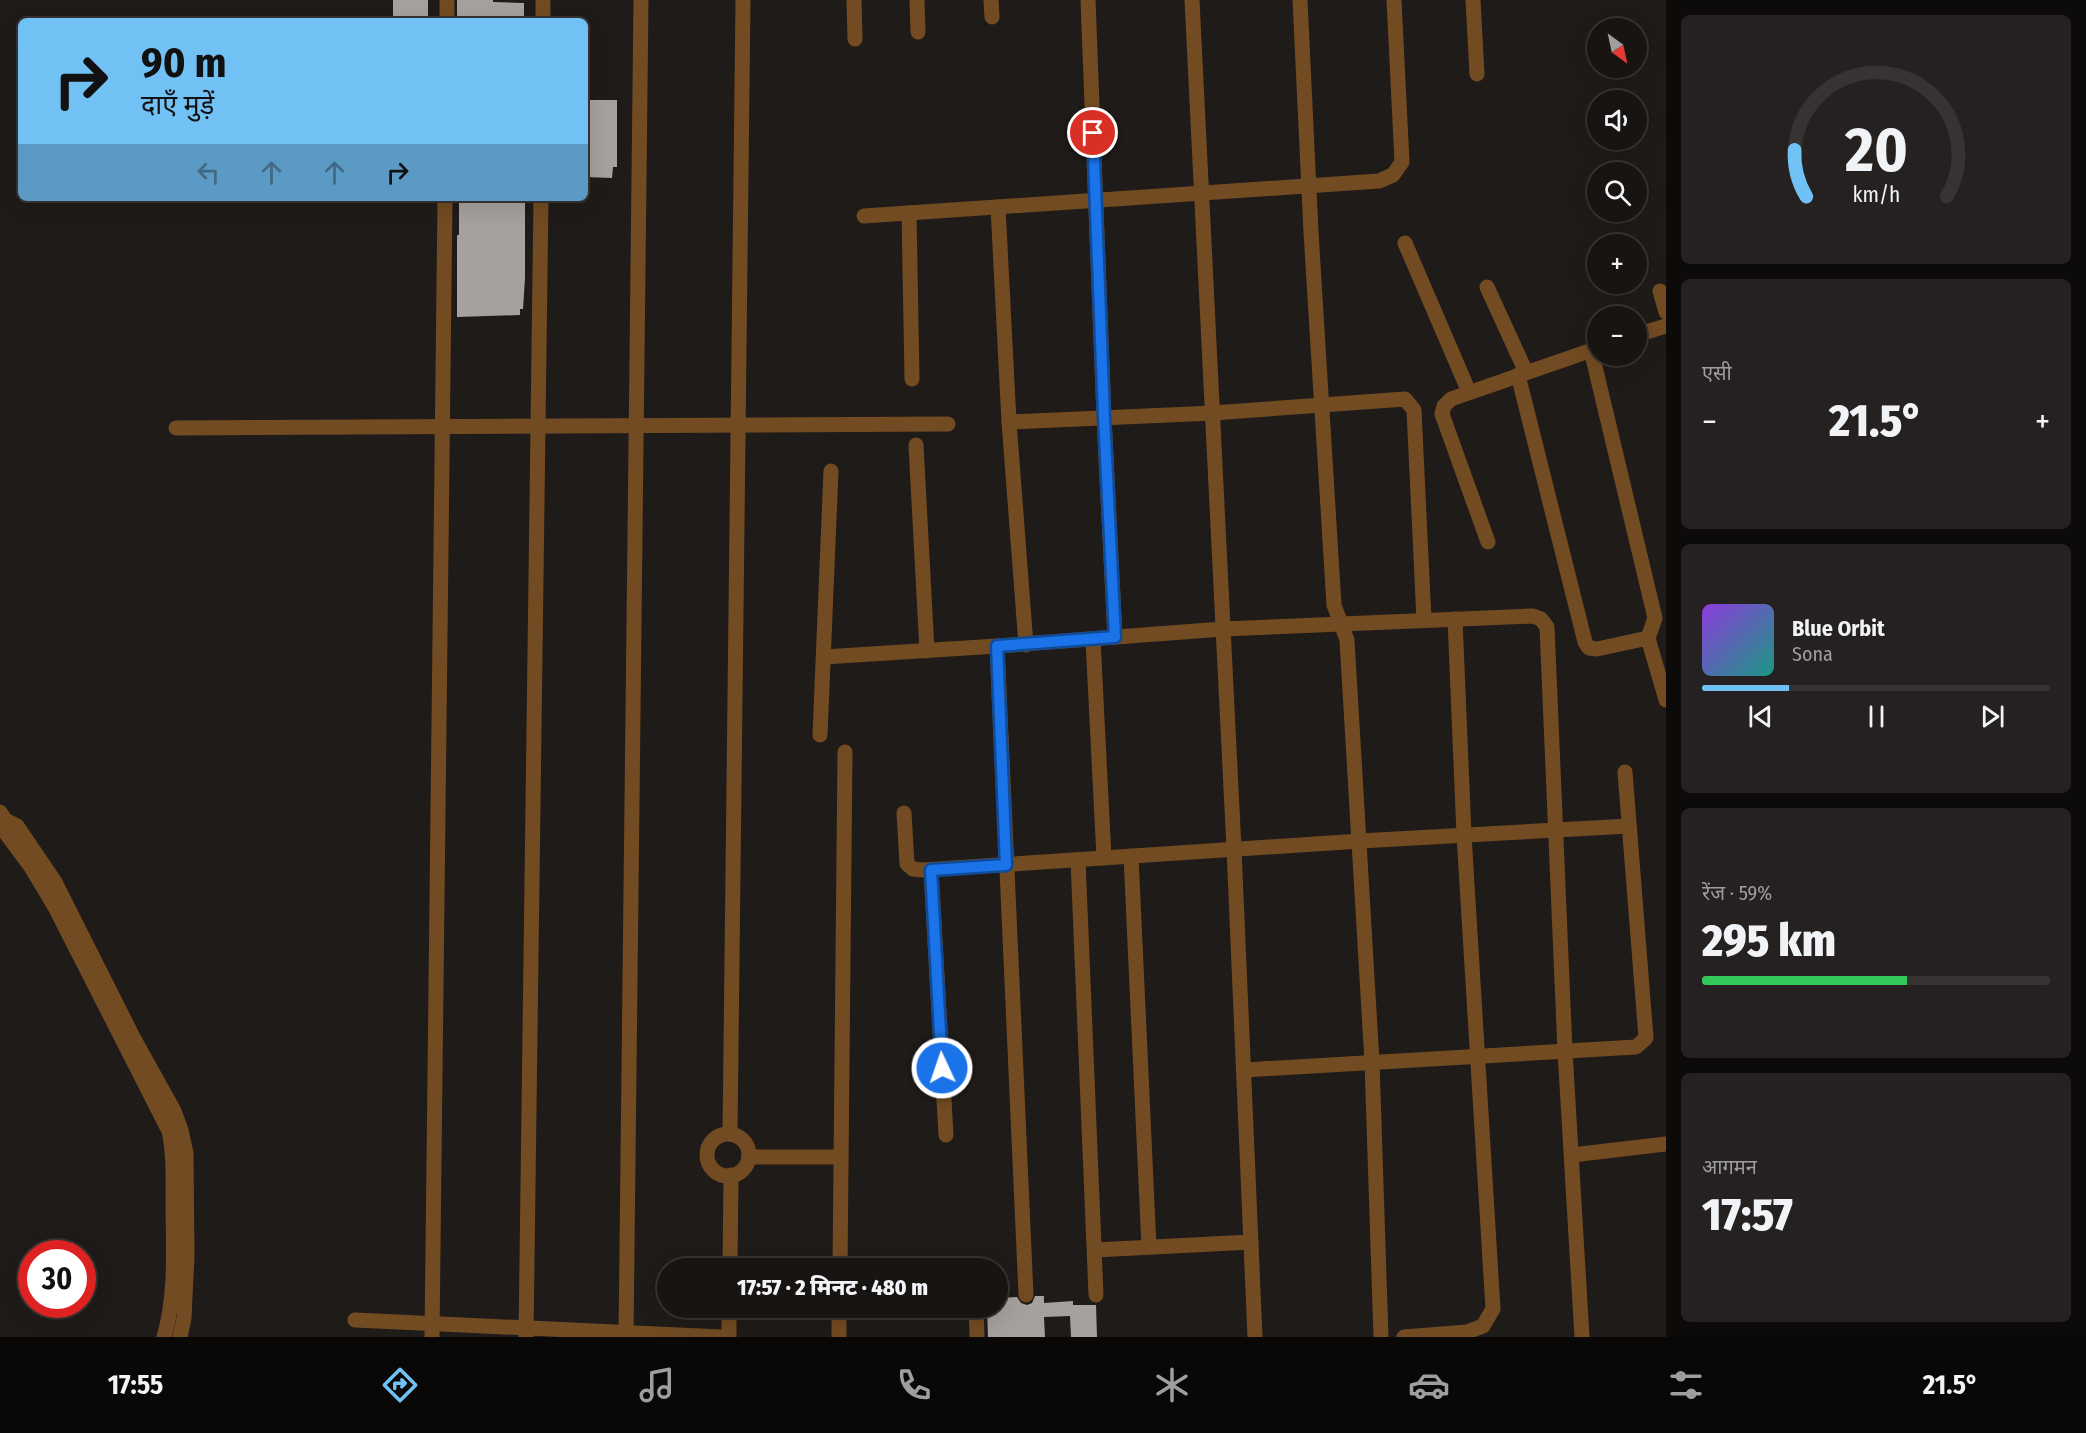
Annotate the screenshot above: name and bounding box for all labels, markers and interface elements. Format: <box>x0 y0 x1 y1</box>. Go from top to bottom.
north arrow <box>1587 18 1647 78</box>
map controls <box>1587 18 1647 366</box>
text: 90 m <box>141 38 226 88</box>
icon: right <box>42 42 120 120</box>
text: दाएँ मुड़ें <box>141 89 214 121</box>
button: sound <box>1587 90 1647 150</box>
pin <box>1067 107 1118 158</box>
text: 20 <box>1844 113 1907 188</box>
icon: arrive <box>1076 116 1109 149</box>
icon: left <box>192 156 225 189</box>
icon: ahead <box>255 156 288 189</box>
icon: ahead <box>318 156 351 189</box>
icon: right <box>381 156 414 189</box>
button: search <box>1587 162 1647 222</box>
text: km/h <box>1852 182 1900 208</box>
button: + <box>1587 234 1647 294</box>
button: − <box>1587 306 1647 366</box>
text: एसी <box>1702 361 1732 385</box>
text: 21.5° <box>1829 394 1923 448</box>
text: − <box>1702 402 1717 442</box>
text: + <box>2035 402 2050 442</box>
text: Blue Orbit <box>1792 615 1885 642</box>
text: Sona <box>1792 642 1833 666</box>
icon: previous <box>1744 700 1777 733</box>
icon: pause <box>1860 700 1893 733</box>
icon: next <box>1976 700 2009 733</box>
text: रेंज · 59% <box>1702 881 1772 905</box>
text: 295 km <box>1702 914 1836 968</box>
position arrow <box>910 1036 974 1100</box>
text: आगमन <box>1702 1155 1757 1179</box>
text: 17:57 <box>1702 1188 1793 1242</box>
speed limit sign: 30 <box>18 1240 96 1318</box>
text: 17:57 · 2 मिनट · 480 m <box>737 1274 928 1301</box>
icon: directions <box>379 1364 421 1406</box>
icon: music <box>636 1364 678 1406</box>
icon: phone <box>893 1364 935 1406</box>
icon: climate <box>1151 1364 1193 1406</box>
icon: car <box>1408 1364 1450 1406</box>
icon: filters <box>1665 1364 1707 1406</box>
text: 17:55 <box>108 1369 163 1401</box>
text: 21.5° <box>1923 1369 1978 1401</box>

